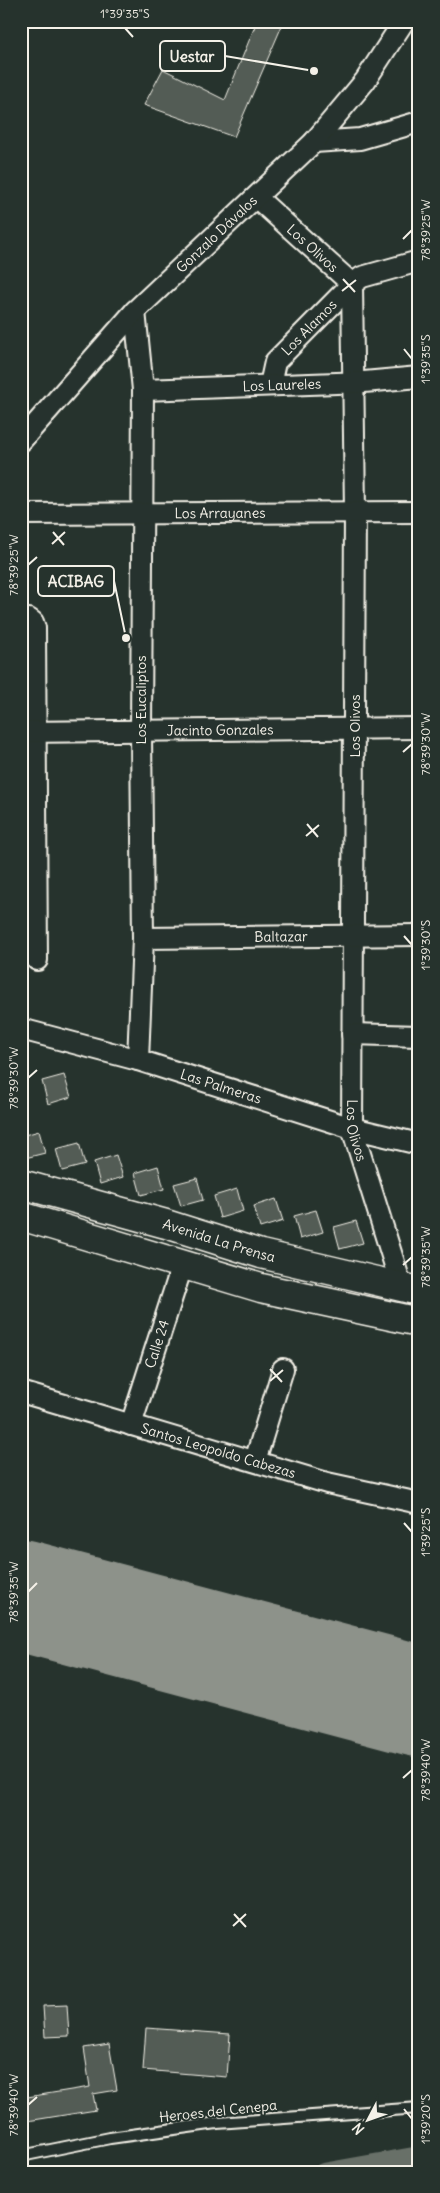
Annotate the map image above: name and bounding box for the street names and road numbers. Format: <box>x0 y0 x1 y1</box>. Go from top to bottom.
street label: Gonzalo Dávalos <box>172 191 261 277</box>
street label: Los Olivos <box>283 220 342 276</box>
street label: Los Alamos <box>277 296 341 359</box>
street label: Los Laureles <box>242 375 322 395</box>
street label: Los Arrayanes <box>174 504 266 522</box>
street label: Los Eucaliptos <box>132 655 150 745</box>
street label: Los Olivos <box>346 694 364 758</box>
street label: Jacinto Gonzales <box>166 720 274 740</box>
street label: Baltazar <box>254 927 308 946</box>
street label: Las Palmeras <box>178 1065 264 1108</box>
street label: Los Olivos <box>342 1099 371 1164</box>
street label: Avenida La Prensa <box>161 1215 277 1266</box>
street label: Calle 24 <box>141 1318 173 1371</box>
street label: Santos Leopoldo Cabezas <box>139 1419 298 1482</box>
street label: Heroes del Cenepa <box>158 2096 278 2126</box>

